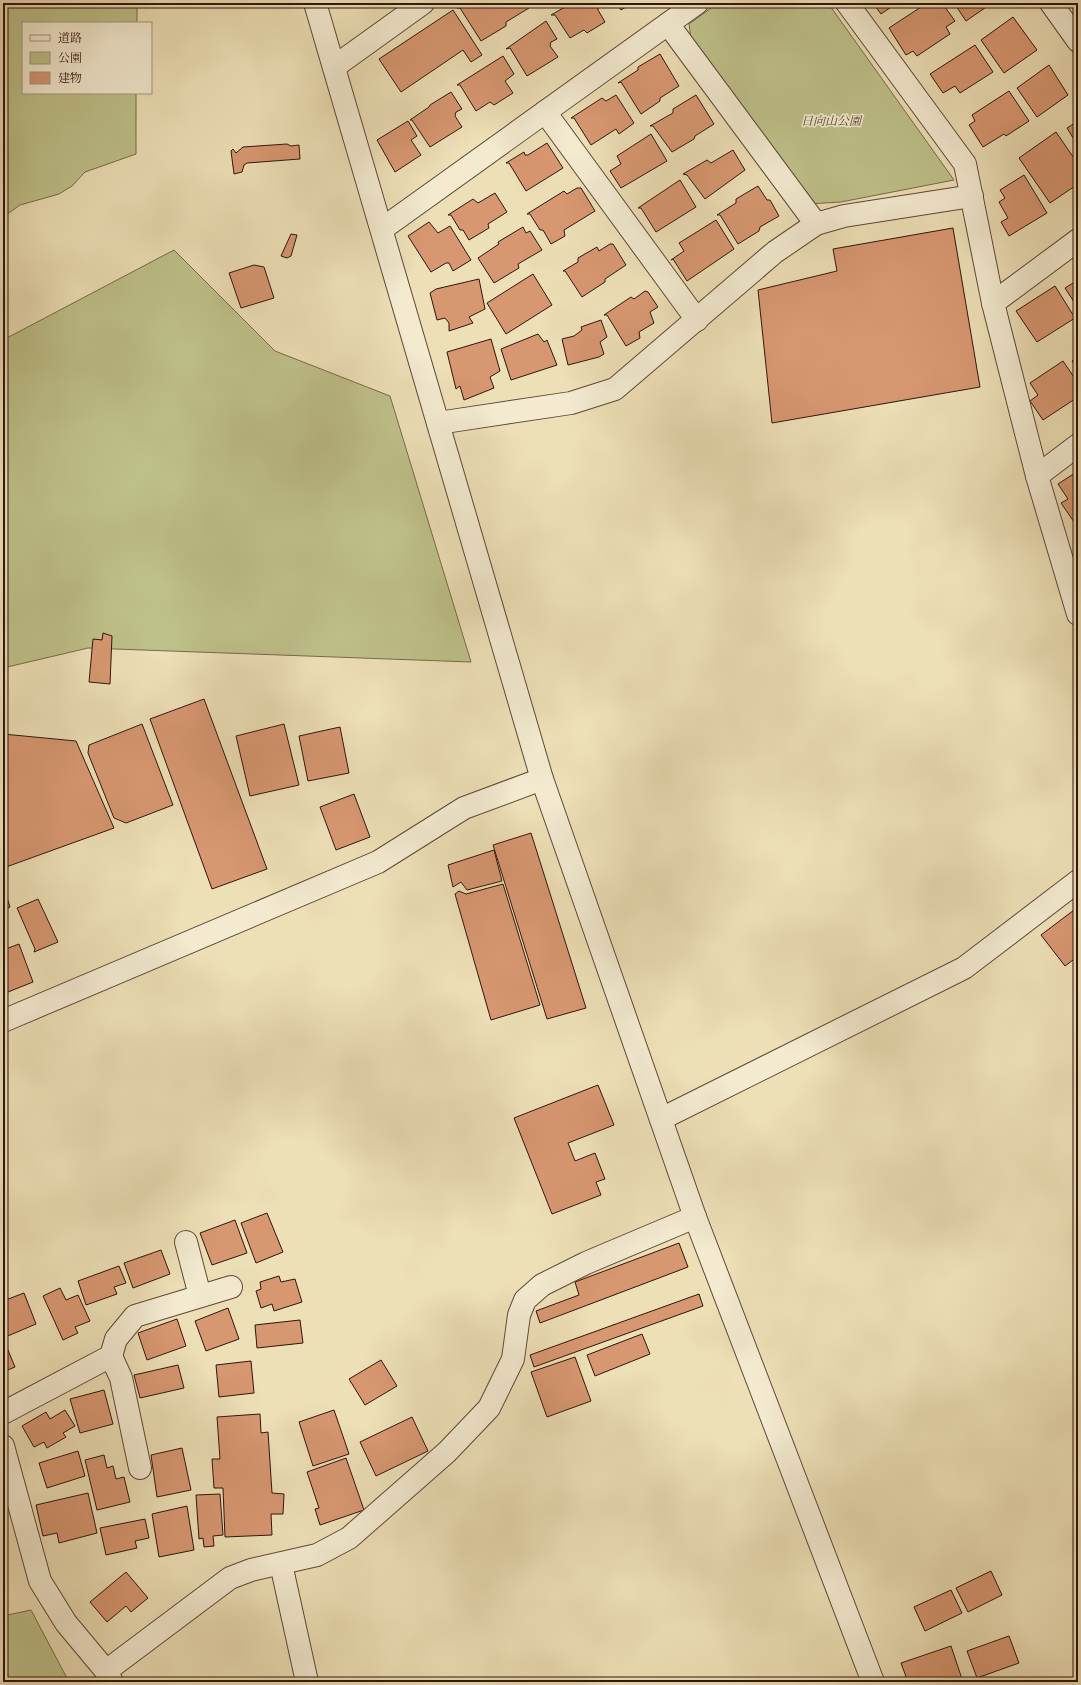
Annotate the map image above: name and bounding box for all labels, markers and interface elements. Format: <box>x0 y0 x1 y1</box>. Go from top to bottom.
legend <box>22 22 152 94</box>
text: 道路 <box>58 31 82 45</box>
text: 公園 <box>58 51 82 65</box>
text: 建物 <box>58 71 82 85</box>
park label: 日向山公園 <box>801 114 863 128</box>

